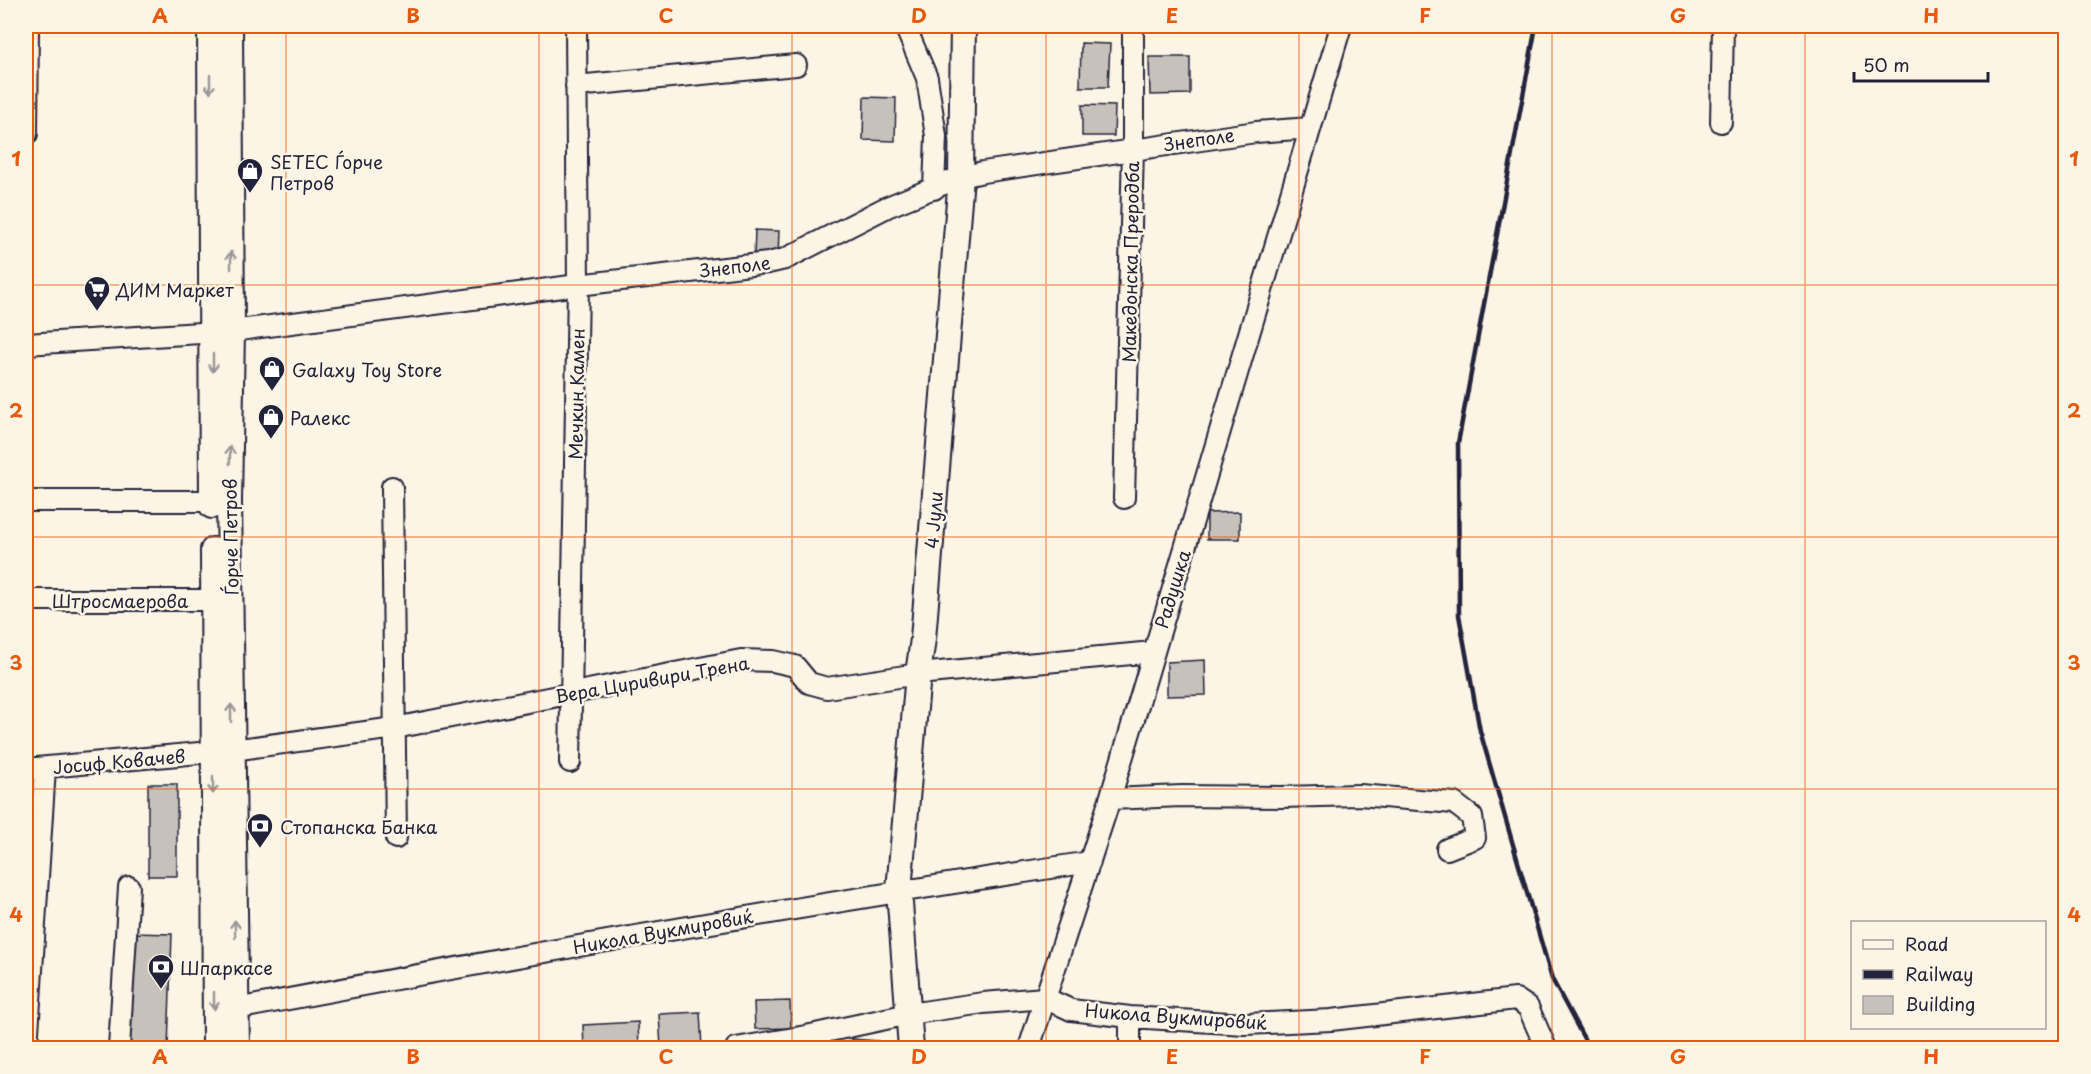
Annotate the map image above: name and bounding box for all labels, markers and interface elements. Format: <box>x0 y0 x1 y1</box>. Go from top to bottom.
text: A <box>152 0 168 30</box>
text: B <box>406 0 420 30</box>
text: C <box>658 0 674 30</box>
text: D <box>911 0 927 30</box>
text: E <box>1166 0 1178 30</box>
text: F <box>1419 0 1431 30</box>
text: G <box>1670 0 1686 30</box>
text: H <box>1923 0 1939 30</box>
scale bar <box>1854 45 1988 83</box>
text: 50 m <box>1863 51 1910 78</box>
one-way arrow <box>204 73 216 93</box>
street label: Знеполе <box>1162 121 1236 157</box>
text: 1 <box>11 143 21 173</box>
text: 1 <box>2069 143 2079 173</box>
place label: SETEC Ѓорче Петров <box>270 148 383 196</box>
shop icon: SETEC Ѓорче Петров <box>235 156 265 194</box>
street label: Македонска Преродба <box>1115 160 1145 363</box>
street label: Знеполе <box>698 248 772 284</box>
one-way arrow <box>226 251 237 271</box>
supermarket icon: ДИМ Маркет <box>82 274 112 312</box>
place label: ДИМ Маркет <box>115 276 234 303</box>
street label: Мечкин Камен <box>561 328 591 460</box>
one-way arrow <box>207 352 218 372</box>
shop icon: Galaxy Toy Store <box>257 354 287 392</box>
place label: Galaxy Toy Store <box>292 356 442 383</box>
text: 2 <box>9 395 23 425</box>
text: 2 <box>2067 395 2081 425</box>
shop icon: Ралекс <box>256 402 286 440</box>
place label: Ралекс <box>290 404 351 431</box>
one-way arrow <box>224 446 235 466</box>
street label: Ѓорче Петров <box>215 478 245 596</box>
street label: 4 Јули <box>917 490 949 550</box>
street label: Радушка <box>1147 546 1197 632</box>
street label: Штросмаерова <box>52 587 189 614</box>
text: 3 <box>9 647 23 677</box>
text: 3 <box>2067 647 2081 677</box>
street label: Вера Циривири Трена <box>553 649 752 709</box>
one-way arrow <box>225 704 237 724</box>
street label: Јосиф Ковачев <box>52 742 186 780</box>
one-way arrow <box>207 774 219 794</box>
bank icon: Стопанска Банка <box>245 811 275 849</box>
place label: Стопанска Банка <box>280 813 438 840</box>
text: 4 <box>9 899 23 929</box>
text: 4 <box>2067 899 2081 929</box>
street label: Никола Вукмировиќ <box>571 902 755 960</box>
one-way arrow <box>229 920 241 940</box>
legend <box>1851 921 2046 1029</box>
text: Road <box>1905 930 1949 957</box>
bank icon: Шпаркасе <box>146 952 176 990</box>
place label: Шпаркасе <box>180 954 273 981</box>
text: Railway <box>1905 960 1973 987</box>
one-way arrow <box>208 990 220 1010</box>
text: Building <box>1905 990 1975 1017</box>
street label: Никола Вукмировиќ <box>1084 996 1268 1036</box>
text: A <box>152 1041 168 1071</box>
text: B <box>406 1041 420 1071</box>
text: C <box>658 1041 674 1071</box>
text: D <box>911 1041 927 1071</box>
text: E <box>1166 1041 1178 1071</box>
text: F <box>1419 1041 1431 1071</box>
text: G <box>1670 1041 1686 1071</box>
text: H <box>1923 1041 1939 1071</box>

